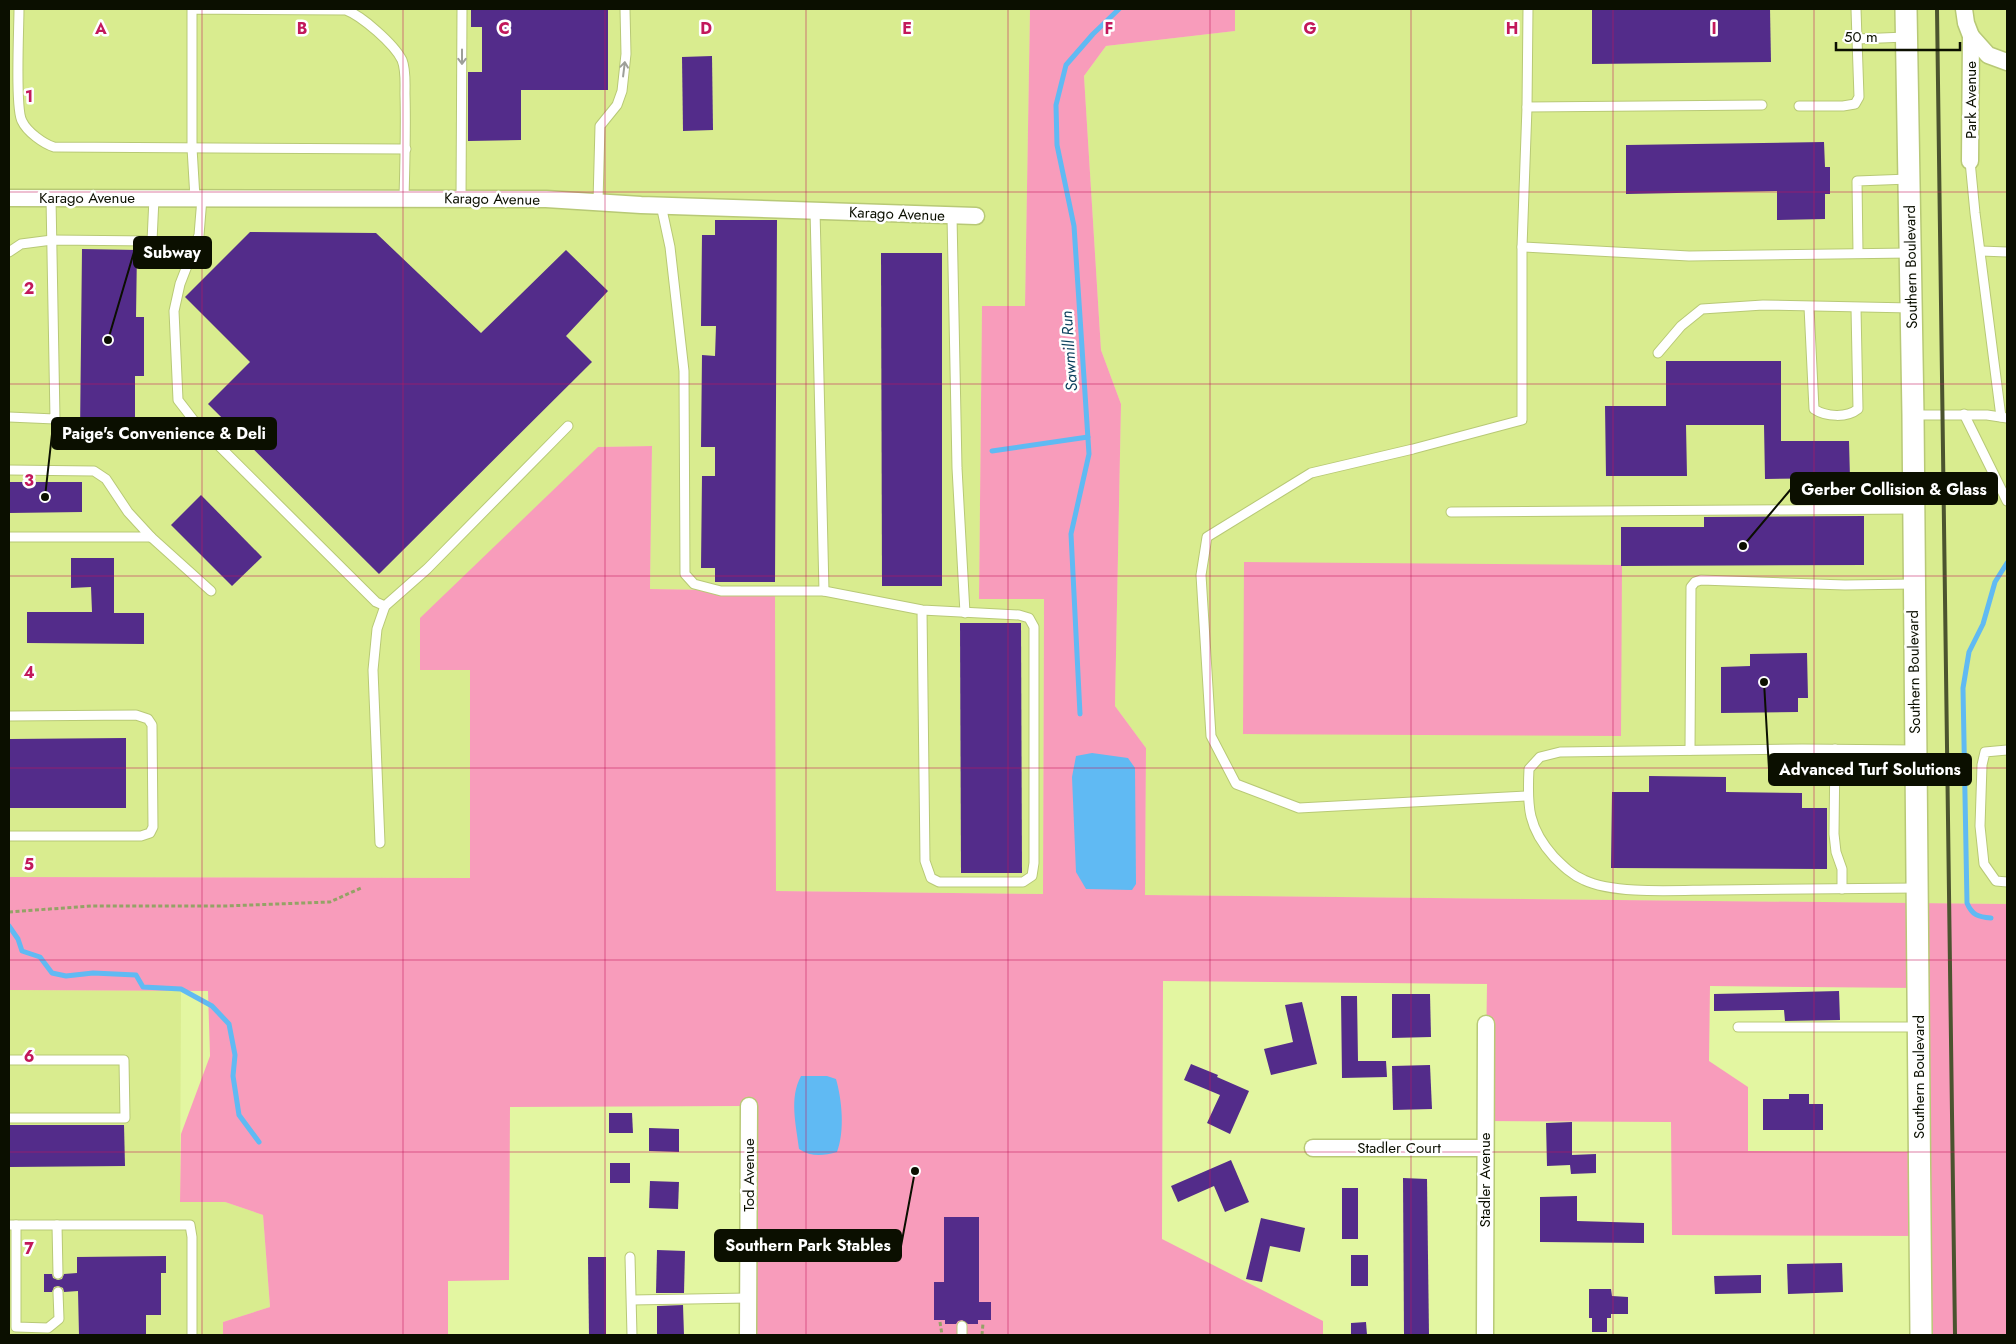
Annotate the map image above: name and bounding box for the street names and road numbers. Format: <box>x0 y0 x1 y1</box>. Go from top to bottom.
street label: Park Avenue <box>1960 61 1982 139</box>
street label: Karago Avenue <box>39 187 135 209</box>
street label: Karago Avenue <box>444 187 540 211</box>
street label: Karago Avenue <box>849 201 946 227</box>
street label: Southern Boulevard <box>1899 205 1923 329</box>
street label: Southern Boulevard <box>1902 610 1926 734</box>
street label: Southern Boulevard <box>1908 1015 1930 1139</box>
street label: Stadler Avenue <box>1474 1132 1496 1228</box>
street label: Stadler Court <box>1357 1137 1441 1159</box>
street label: Tod Avenue <box>738 1138 760 1212</box>

